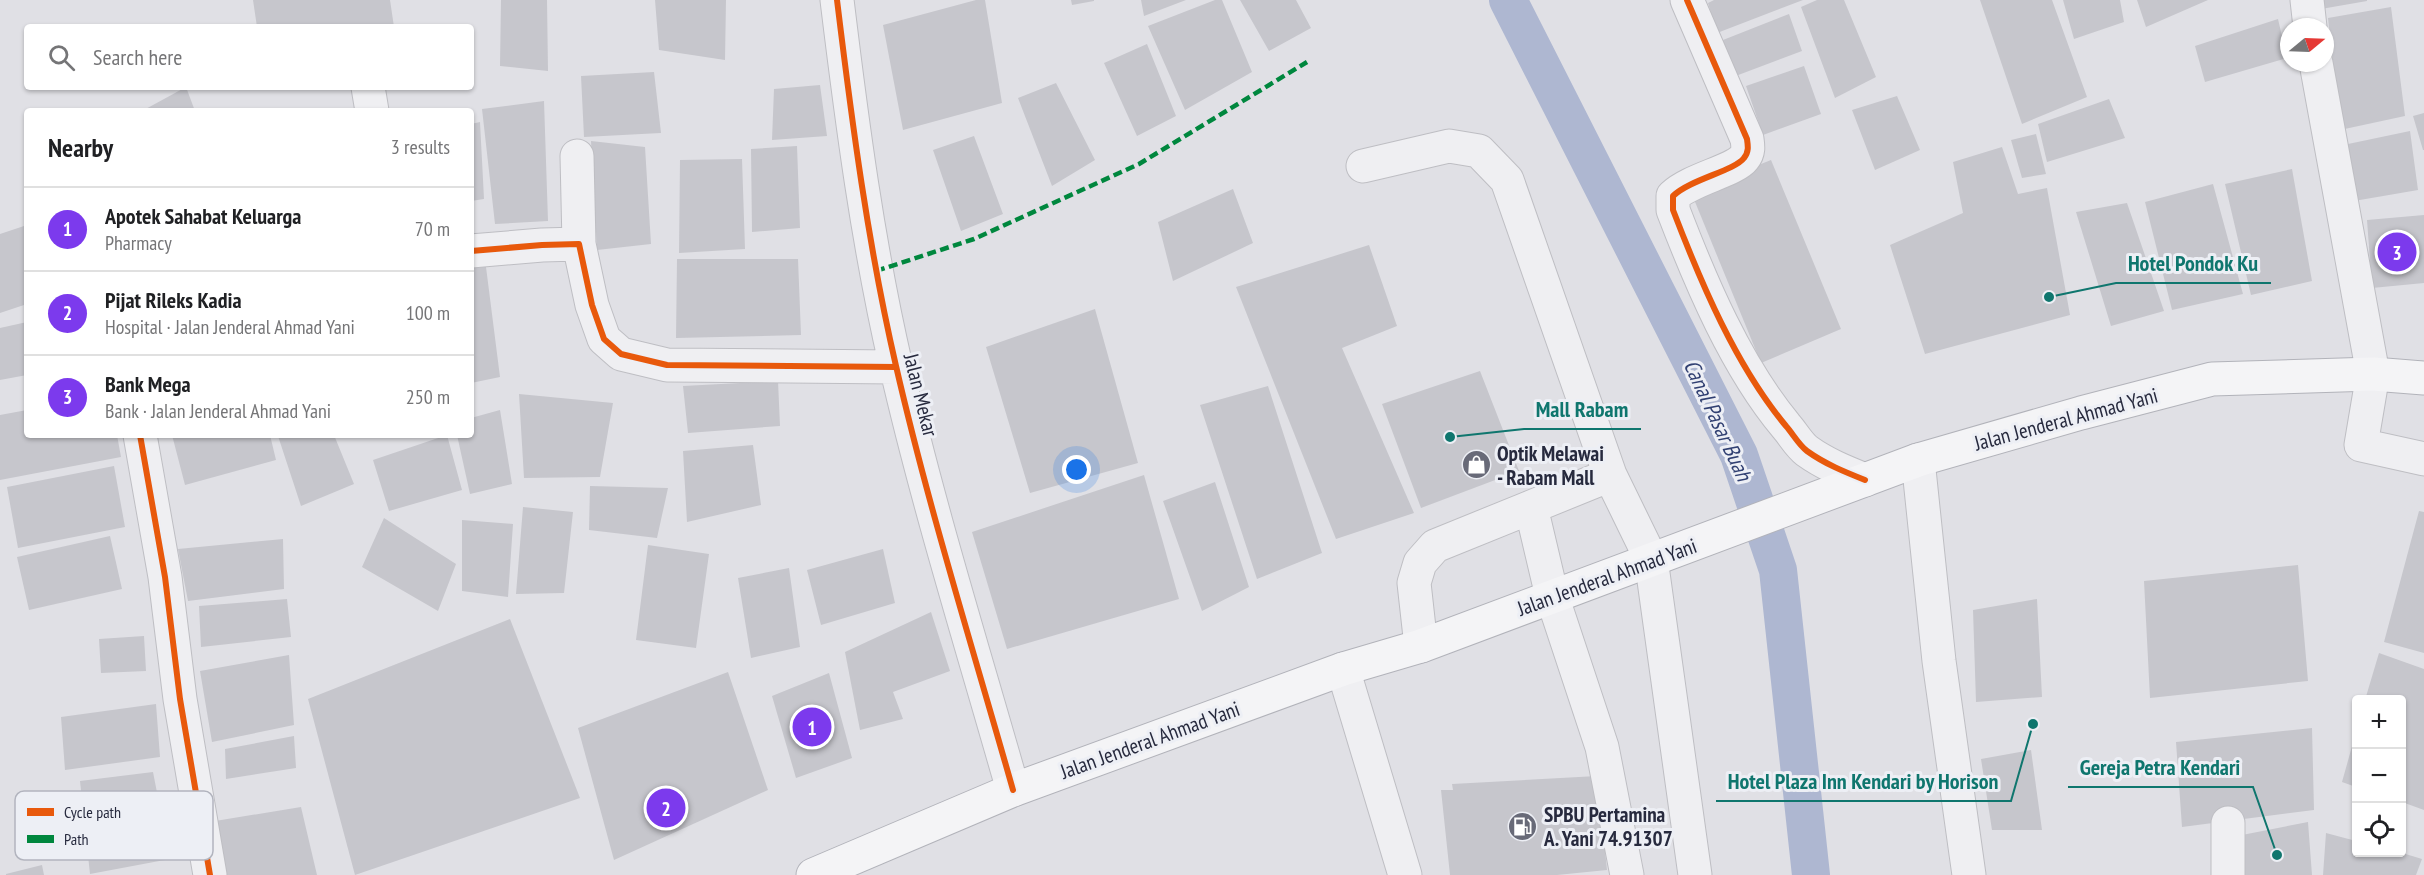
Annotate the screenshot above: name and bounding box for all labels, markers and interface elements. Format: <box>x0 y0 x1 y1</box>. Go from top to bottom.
north arrow <box>2280 18 2334 72</box>
search box <box>24 24 474 90</box>
icon: search <box>45 41 78 74</box>
text: Search here <box>93 43 182 71</box>
text: Nearby <box>48 131 113 164</box>
text: 3 results <box>391 134 450 160</box>
text: Apotek Sahabat Keluarga <box>105 202 301 230</box>
text: 1 <box>63 216 72 242</box>
text: 70 m <box>415 216 450 242</box>
text: Pharmacy <box>105 230 172 256</box>
pin: 3 <box>2378 230 2416 274</box>
callout: Hotel Pondok Ku <box>2116 243 2271 283</box>
text: Hotel Pondok Ku <box>2128 249 2258 277</box>
text: Pijat Rileks Kadia <box>105 286 241 314</box>
text: 2 <box>63 300 72 326</box>
text: 100 m <box>406 300 450 326</box>
text: Hospital · Jalan Jenderal Ahmad Yani <box>105 314 355 340</box>
street label: Jalan Mekar <box>897 350 944 440</box>
water label: Canal Pasar Buah <box>1678 355 1759 486</box>
text: Bank Mega <box>105 370 191 398</box>
street label: Jalan Jenderal Ahmad Yani <box>1970 382 2161 457</box>
text: 3 <box>63 384 72 410</box>
text: 250 m <box>406 384 450 410</box>
callout: Mall Rabam <box>1524 389 1641 429</box>
text: Mall Rabam <box>1536 395 1628 423</box>
text: Bank · Jalan Jenderal Ahmad Yani <box>105 398 331 424</box>
place label: Optik Melawai - Rabam Mall <box>1497 440 1604 491</box>
shop icon: Optik Melawai - Rabam Mall <box>1460 449 1492 481</box>
your location <box>1062 455 1091 484</box>
street label: Jalan Jenderal Ahmad Yani <box>1513 532 1700 622</box>
street label: Jalan Jenderal Ahmad Yani <box>1056 695 1243 785</box>
map controls <box>2352 695 2406 857</box>
button: + <box>2352 695 2406 749</box>
pin: 1 <box>792 704 832 750</box>
callout: Gereja Petra Kendari <box>2068 747 2253 787</box>
button: − <box>2352 749 2406 803</box>
text: Gereja Petra Kendari <box>2080 753 2240 781</box>
callout: Hotel Plaza Inn Kendari by Horison <box>1716 761 2011 801</box>
text: Hotel Plaza Inn Kendari by Horison <box>1728 767 1998 795</box>
pin: 2 <box>646 786 686 830</box>
legend <box>15 791 213 860</box>
place label: SPBU Pertamina A. Yani 74.91307 <box>1543 801 1673 852</box>
text: Cycle path <box>64 802 121 822</box>
button: locate <box>2352 803 2406 857</box>
fuel station icon: SPBU Pertamina A. Yani 74.91307 <box>1507 810 1539 842</box>
text: Path <box>64 829 89 849</box>

